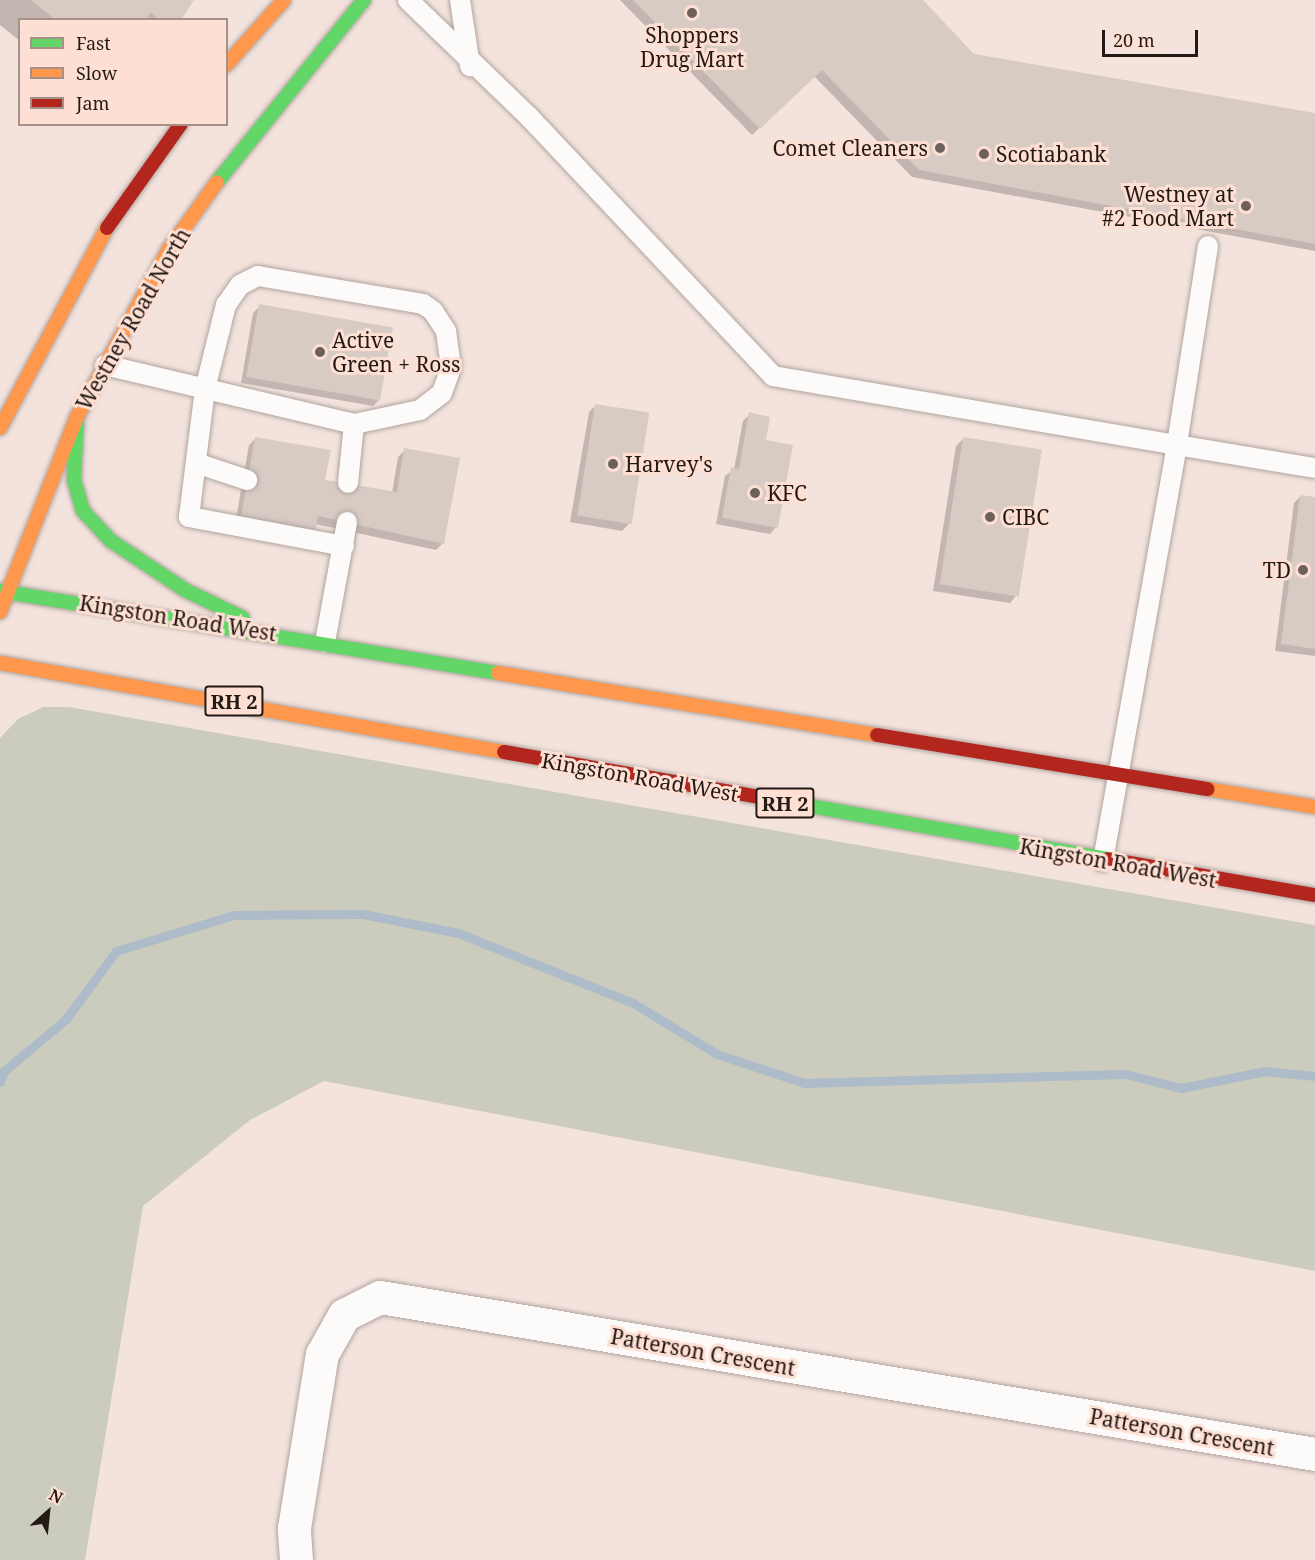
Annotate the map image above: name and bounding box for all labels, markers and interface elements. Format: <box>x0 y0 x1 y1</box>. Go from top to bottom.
marker: Shoppers Drug Mart <box>685 6 699 20</box>
legend <box>18 18 228 126</box>
scale bar <box>1105 18 1201 56</box>
place label: Shoppers Drug Mart <box>640 22 744 72</box>
text: 20 m <box>1113 28 1155 52</box>
text: Fast <box>76 31 111 55</box>
text: Slow <box>76 61 117 85</box>
text: Jam <box>76 91 110 115</box>
place label: Comet Cleaners <box>772 135 928 161</box>
marker: Comet Cleaners <box>933 141 947 155</box>
place label: Scotiabank <box>996 141 1106 167</box>
marker: Scotiabank <box>977 147 991 161</box>
place label: Westney at #2 Food Mart <box>1102 181 1234 231</box>
marker: Westney at #2 Food Mart <box>1239 199 1253 213</box>
street label: Westney Road North <box>71 224 195 414</box>
place label: Active Green + Ross <box>332 327 460 377</box>
marker: Active Green + Ross <box>313 345 327 359</box>
place label: Harvey's <box>625 451 713 477</box>
marker: Harvey's <box>606 457 620 471</box>
place label: KFC <box>767 480 807 506</box>
marker: KFC <box>748 486 762 500</box>
place label: CIBC <box>1002 504 1049 530</box>
marker: CIBC <box>983 510 997 524</box>
place label: TD <box>1263 557 1291 583</box>
marker: TD <box>1296 563 1310 577</box>
street label: Kingston Road West <box>78 590 278 646</box>
road number: RH 2 <box>204 684 264 718</box>
street label: Kingston Road West <box>540 747 740 807</box>
road number: RH 2 <box>755 786 815 820</box>
street label: Kingston Road West <box>1018 833 1218 893</box>
street label: Patterson Crescent <box>609 1323 797 1381</box>
street label: Patterson Crescent <box>1088 1403 1276 1461</box>
north arrow <box>18 1482 78 1542</box>
text: N <box>46 1483 67 1509</box>

